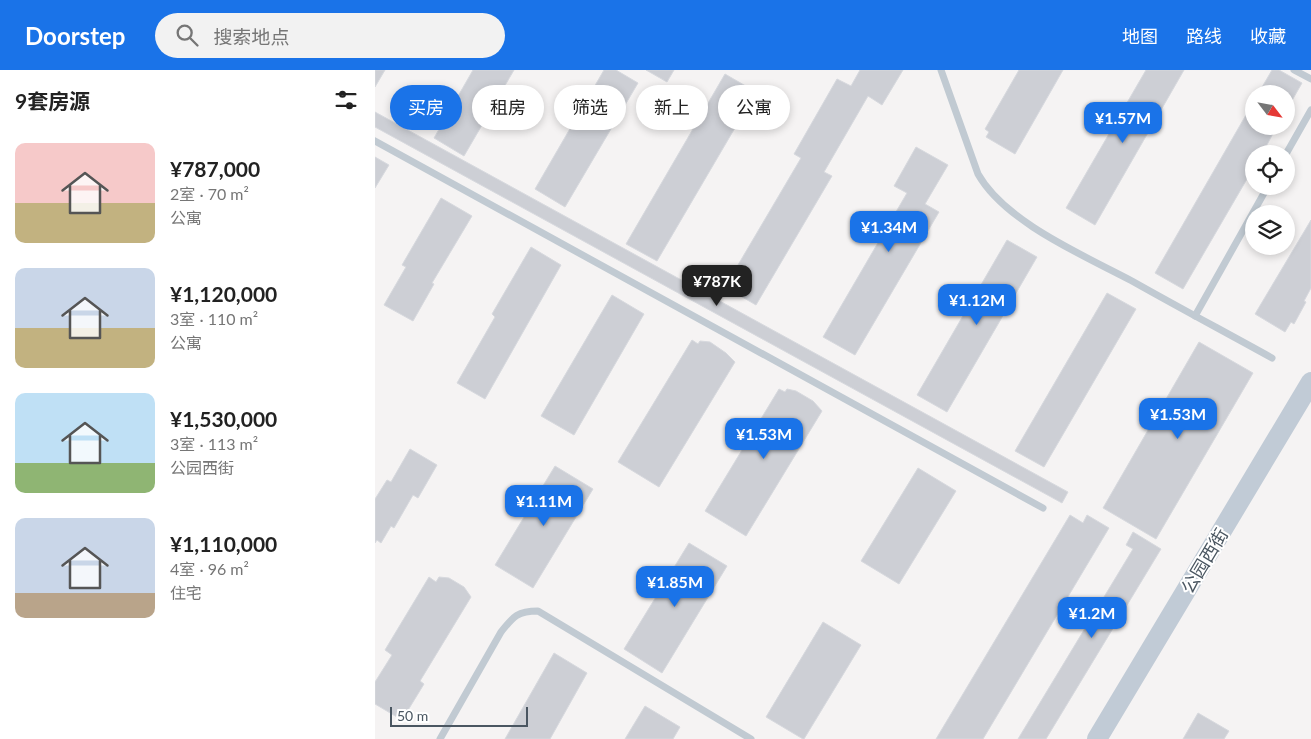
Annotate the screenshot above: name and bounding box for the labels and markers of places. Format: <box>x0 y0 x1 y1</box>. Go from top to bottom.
pin: ¥1.57M <box>1082 102 1164 144</box>
pin: ¥1.34M <box>848 210 930 253</box>
pin: ¥787K <box>682 264 752 307</box>
pin: ¥1.12M <box>936 284 1018 326</box>
pin: ¥1.53M <box>1137 398 1219 440</box>
pin: ¥1.53M <box>723 418 805 460</box>
pin: ¥1.11M <box>503 484 585 527</box>
pin: ¥1.85M <box>634 566 716 608</box>
pin: ¥1.2M <box>1057 596 1127 639</box>

